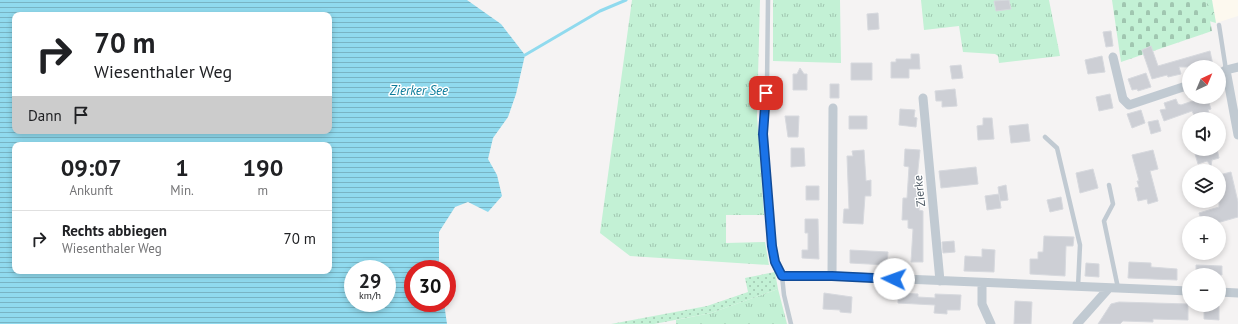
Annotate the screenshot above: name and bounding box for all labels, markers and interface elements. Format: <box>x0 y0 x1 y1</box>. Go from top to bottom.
text: 70 m <box>94 24 155 61</box>
icon: right <box>28 28 80 80</box>
text: Wiesenthaler Weg <box>94 60 232 83</box>
north arrow <box>1182 60 1226 104</box>
map controls <box>1182 60 1226 312</box>
pin <box>749 76 783 110</box>
water label: Zierker See <box>389 82 448 99</box>
icon: arrive <box>755 82 777 104</box>
icon: arrive <box>70 104 92 126</box>
text: Dann <box>28 106 62 125</box>
button: sound <box>1182 112 1226 156</box>
text: 09:07 <box>61 152 122 183</box>
text: 1 <box>175 152 189 183</box>
text: 190 <box>242 152 283 183</box>
button: layers <box>1182 164 1226 208</box>
street label: Zierke <box>910 174 928 208</box>
text: Ankunft <box>69 182 113 199</box>
text: Min. <box>170 182 194 199</box>
text: m <box>258 182 268 199</box>
button: + <box>1182 216 1226 260</box>
text: Rechts abbiegen <box>62 221 167 240</box>
icon: right <box>28 228 50 250</box>
text: 70 m <box>283 229 316 248</box>
text: Wiesenthaler Weg <box>62 240 162 257</box>
position arrow <box>873 258 915 300</box>
speed limit sign: 30 <box>404 260 456 312</box>
text: 29 <box>359 268 381 294</box>
button: − <box>1182 268 1226 312</box>
text: km/h <box>359 289 381 302</box>

